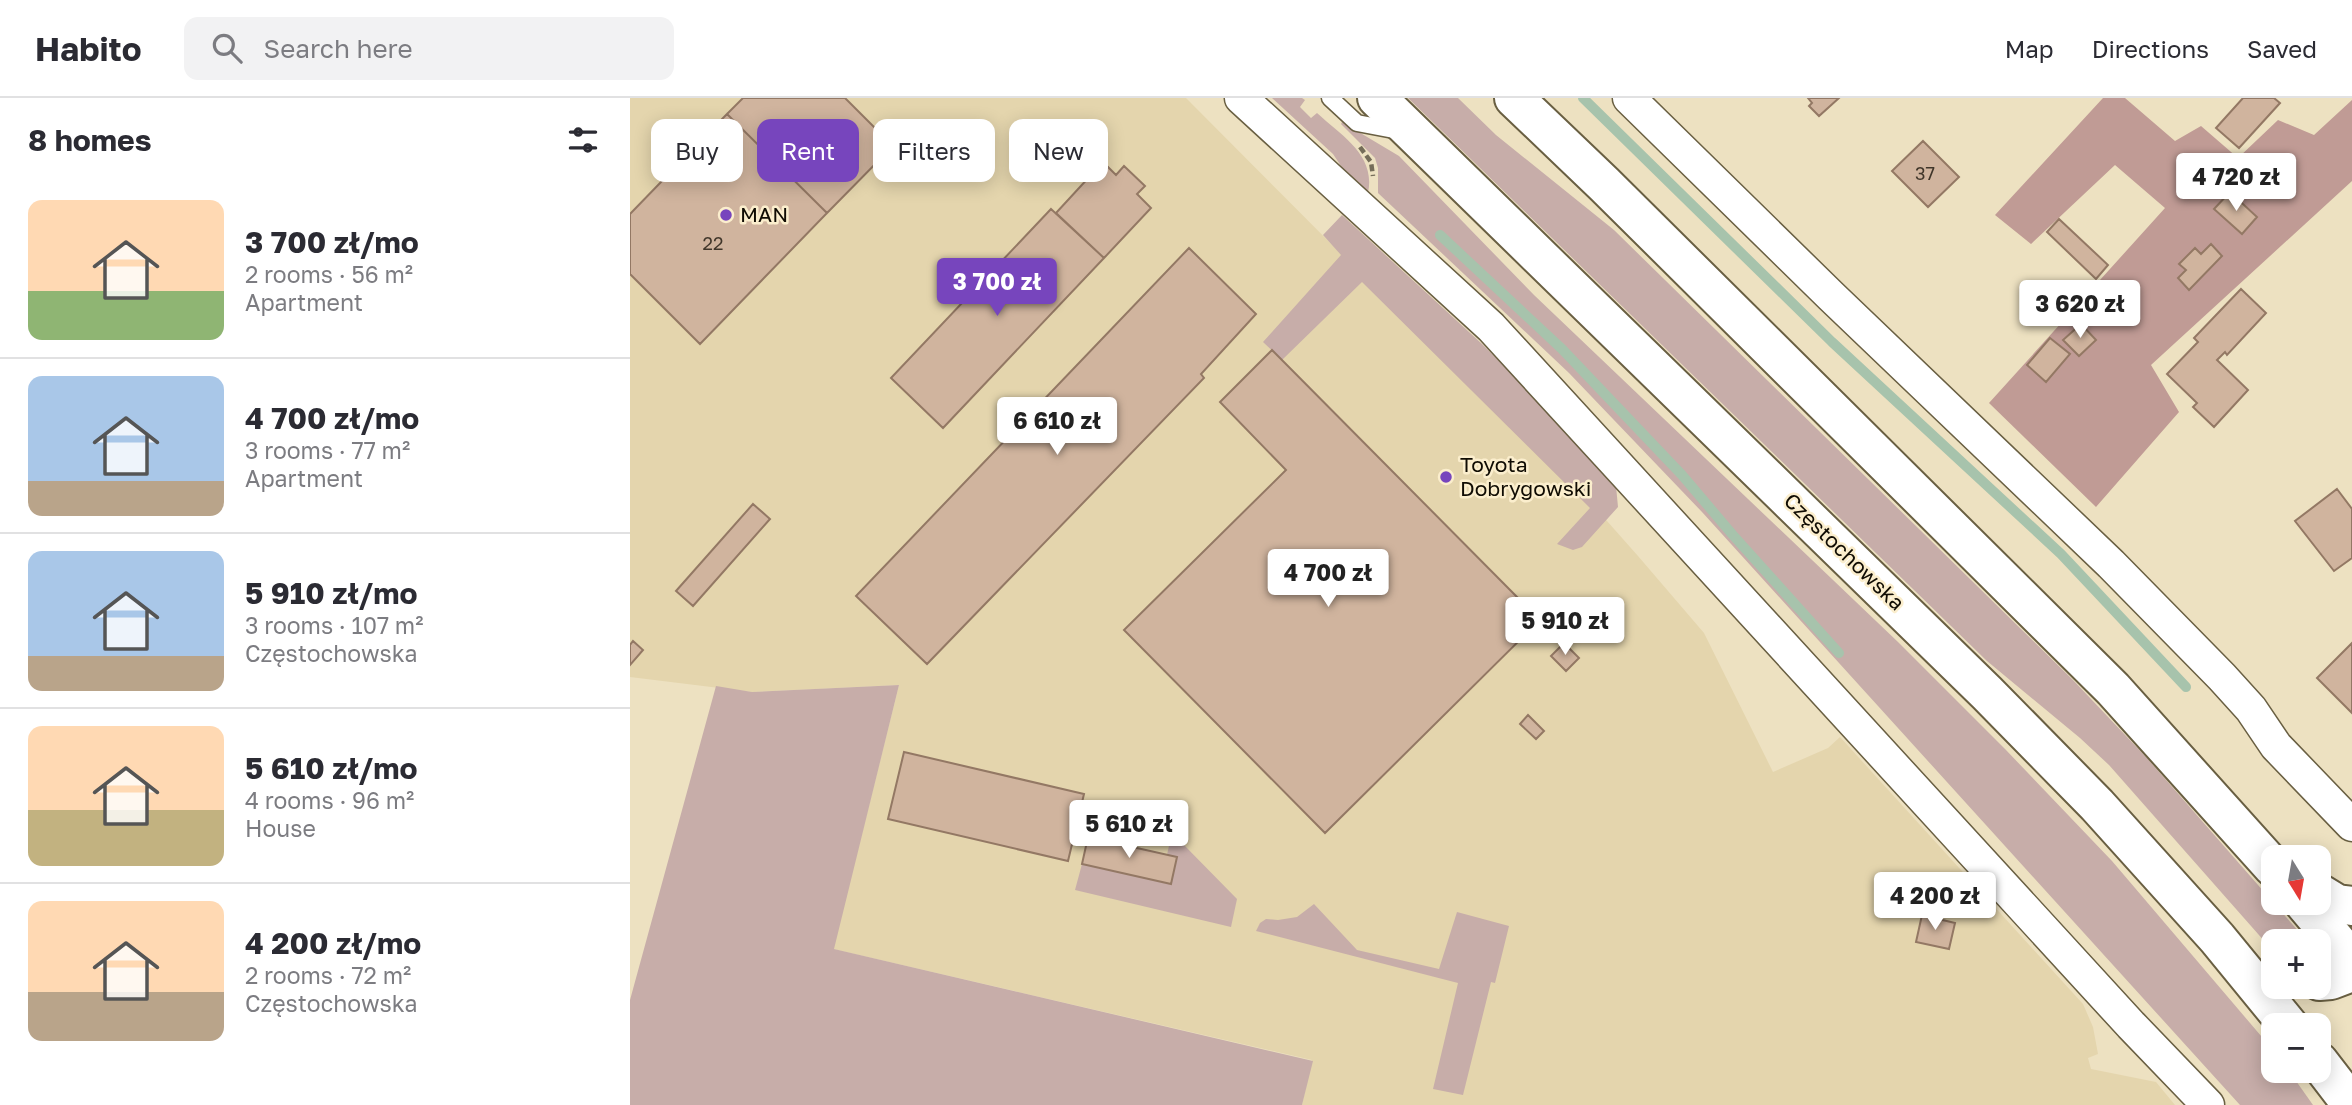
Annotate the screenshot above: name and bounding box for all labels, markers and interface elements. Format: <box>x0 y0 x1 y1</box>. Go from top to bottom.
search box <box>184 17 674 80</box>
text: Habito <box>35 29 142 68</box>
icon: search <box>208 29 246 67</box>
text: Search here <box>264 33 413 64</box>
text: Map <box>2005 34 2054 63</box>
text: Directions <box>2092 34 2209 63</box>
text: Saved <box>2247 34 2317 63</box>
chip: Buy <box>651 119 743 182</box>
chip: Rent <box>757 119 859 182</box>
chip: Filters <box>873 119 995 182</box>
chip: New <box>1009 119 1108 182</box>
icon: filters <box>564 121 602 159</box>
text: 8 homes <box>28 122 152 158</box>
pin: 4 720 zł <box>2164 153 2308 213</box>
house number: 37 <box>1915 162 1935 184</box>
text: 4 720 zł <box>2192 162 2280 190</box>
place label: MAN <box>740 201 788 227</box>
marker: MAN <box>718 207 734 223</box>
text: 3 700 zł/mo <box>245 224 419 260</box>
icon: home <box>84 228 168 312</box>
house number: 22 <box>703 232 723 254</box>
pin: 3 700 zł <box>925 258 1069 318</box>
text: 2 rooms · 56 m² <box>245 260 413 288</box>
text: 3 700 zł <box>953 267 1041 295</box>
pin: 3 620 zł <box>2008 280 2152 340</box>
text: Apartment <box>245 288 363 316</box>
text: 3 620 zł <box>2035 289 2125 317</box>
pin: 6 610 zł <box>985 398 1129 457</box>
text: 4 700 zł/mo <box>245 400 419 436</box>
icon: home <box>84 404 168 488</box>
text: 6 610 zł <box>1013 406 1101 434</box>
text: 3 rooms · 77 m² <box>245 436 410 464</box>
place label: Toyota Dobrygowski <box>1460 451 1591 501</box>
text: Apartment <box>245 464 363 492</box>
marker: Toyota Dobrygowski <box>1438 469 1454 485</box>
street label: Częstochowska <box>1779 487 1910 615</box>
pin: 4 700 zł <box>1256 550 1400 609</box>
text: 4 700 zł <box>1284 558 1372 586</box>
text: 5 910 zł/mo <box>245 575 418 611</box>
icon: home <box>84 579 168 663</box>
pin: 5 910 zł <box>1493 598 1637 657</box>
text: 5 910 zł <box>1521 606 1609 634</box>
text: 3 rooms · 107 m² <box>245 611 423 639</box>
text: Częstochowska <box>245 639 418 667</box>
text: 5 610 zł/mo <box>245 750 418 786</box>
icon: home <box>84 754 168 838</box>
text: 4 rooms · 96 m² <box>245 786 414 814</box>
pin: 5 610 zł <box>1057 800 1201 860</box>
text: 5 610 zł <box>1085 809 1173 837</box>
text: House <box>245 814 316 842</box>
north arrow <box>2261 845 2331 915</box>
map controls <box>2261 845 2331 1083</box>
pin: 4 200 zł <box>1863 872 2007 932</box>
text: 4 200 zł <box>1890 881 1980 909</box>
text: 4 200 zł/mo <box>245 925 421 961</box>
icon: home <box>84 929 168 1013</box>
button: + <box>2261 929 2331 999</box>
text: 2 rooms · 72 m² <box>245 961 411 989</box>
text: Częstochowska <box>245 989 418 1017</box>
button: − <box>2261 1013 2331 1083</box>

